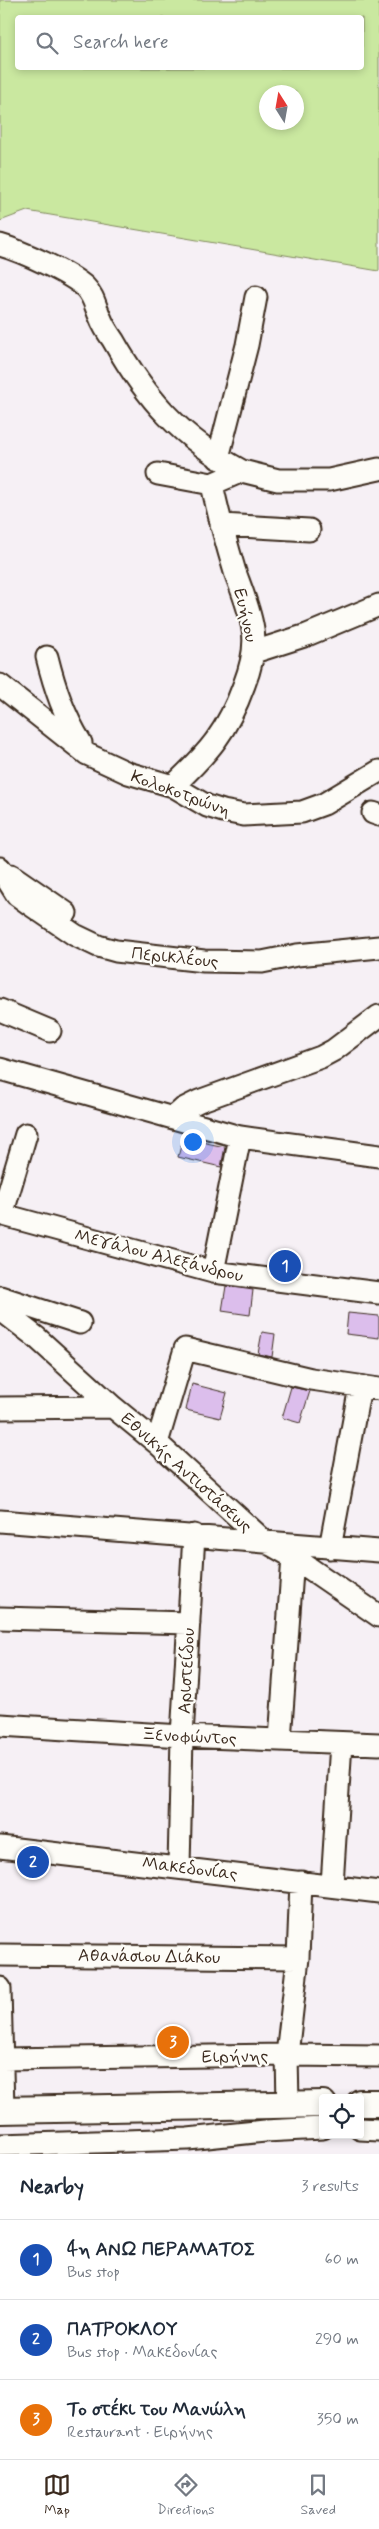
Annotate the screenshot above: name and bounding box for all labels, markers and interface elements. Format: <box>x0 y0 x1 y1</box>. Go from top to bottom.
search box <box>15 15 364 70</box>
icon: search <box>33 29 61 57</box>
text: Search here <box>73 30 169 55</box>
north arrow <box>259 85 304 130</box>
street label: Ευήνου <box>227 586 263 645</box>
street label: Κολοκοτρώνη <box>127 765 234 823</box>
street label: Περικλέους <box>130 940 220 975</box>
your location <box>180 1129 206 1155</box>
street label: Μεγάλου Αλεξάνδρου <box>72 1223 246 1289</box>
pin: 1 <box>269 1247 301 1285</box>
street label: Εθνικής Αντιστάσεως <box>115 1407 257 1538</box>
street label: Αριστείδου <box>173 1627 201 1715</box>
street label: Ξενοφώντος <box>141 1723 237 1751</box>
pin: 2 <box>17 1843 49 1881</box>
street label: Μακεδονίας <box>141 1851 239 1887</box>
street label: Αθανάσιου Διάκου <box>78 1944 220 1970</box>
pin: 3 <box>157 2023 189 2061</box>
street label: Ειρήνης <box>201 2044 269 2070</box>
map controls <box>319 2094 364 2139</box>
button: locate <box>319 2094 364 2139</box>
text: Nearby <box>20 2173 84 2201</box>
text: 3 results <box>301 2176 359 2197</box>
text: 4η ΑΝΩ ΠΕΡΑΜΑΤΟΣ <box>67 2237 255 2262</box>
text: 1 <box>32 2249 40 2270</box>
text: 60 m <box>325 2249 359 2270</box>
text: Bus stop <box>67 2262 120 2283</box>
text: ΠΑΤΡΟΚΛΟΥ <box>67 2317 178 2342</box>
text: 2 <box>32 2329 40 2350</box>
text: 290 m <box>315 2329 359 2350</box>
text: Bus stop · Μακεδονίας <box>67 2342 218 2363</box>
text: Το στέκι του Μανώλη <box>67 2397 246 2422</box>
text: 3 <box>32 2409 40 2430</box>
text: 350 m <box>317 2409 359 2430</box>
text: Restaurant · Ειρήνης <box>67 2422 213 2443</box>
tab: Map <box>43 2471 71 2519</box>
tab: Directions <box>157 2471 215 2519</box>
tab: Saved <box>301 2471 336 2519</box>

